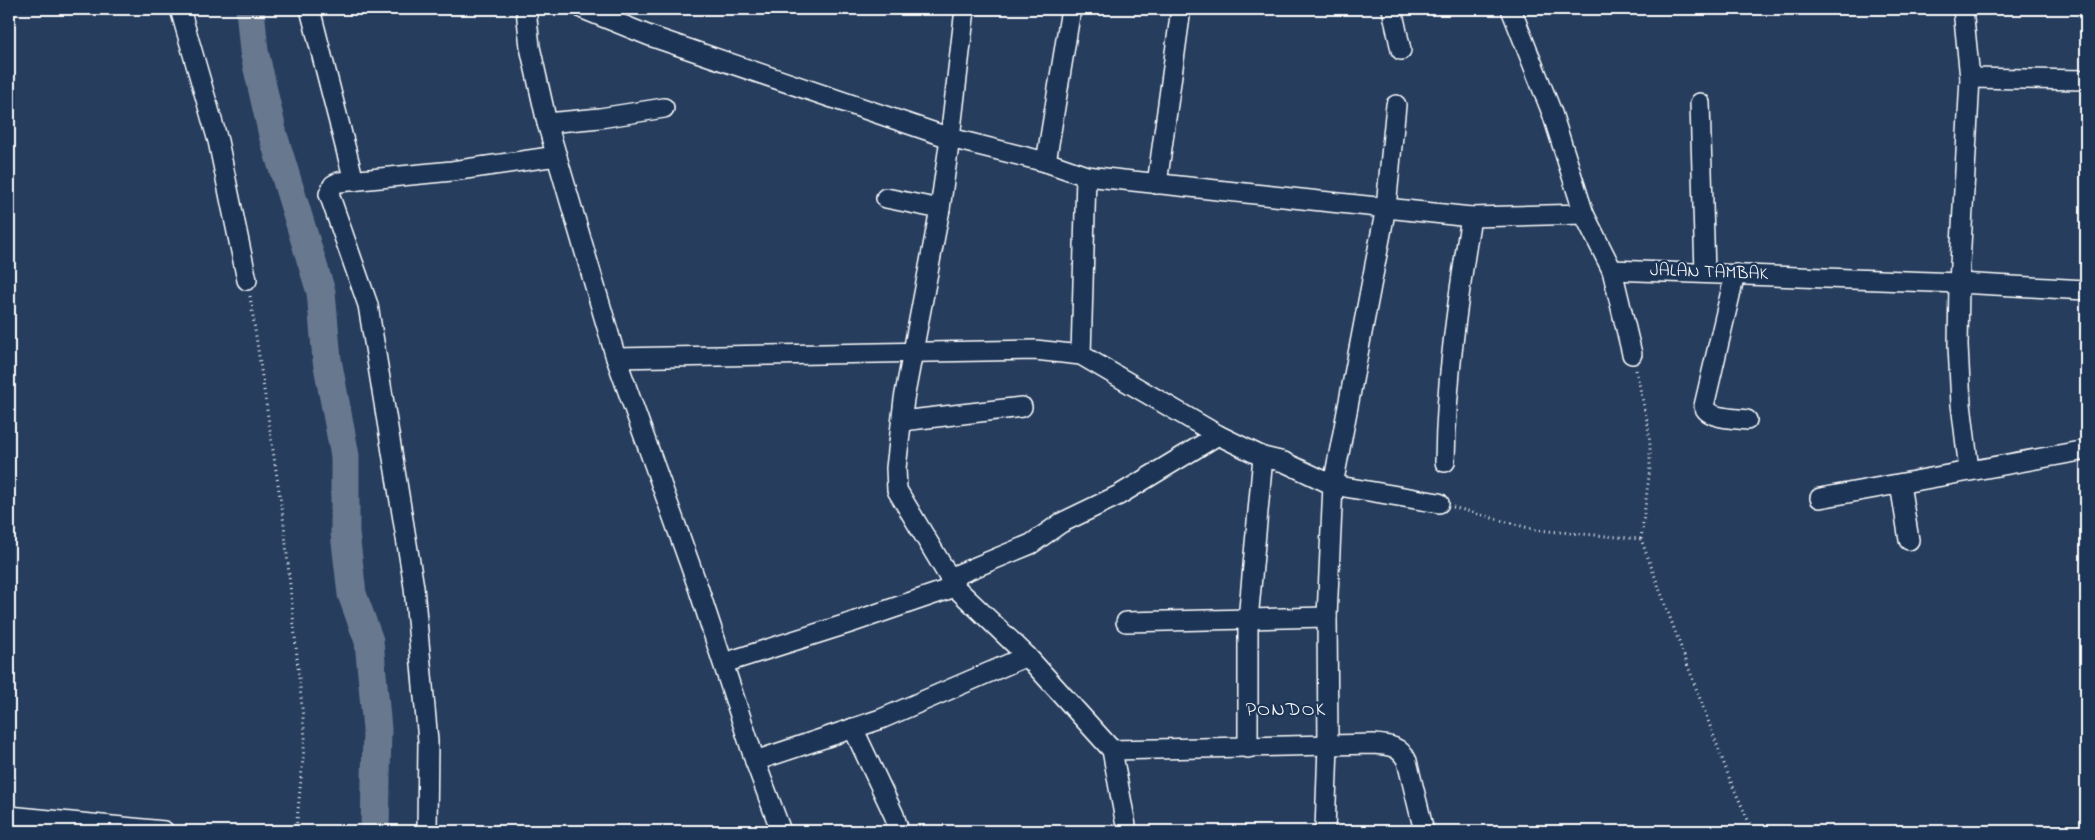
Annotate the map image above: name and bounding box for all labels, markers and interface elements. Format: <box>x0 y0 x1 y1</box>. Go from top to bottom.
street label: JALAN TAMBAK <box>1649 258 1769 288</box>
district label: PONDOK <box>1246 696 1326 725</box>

